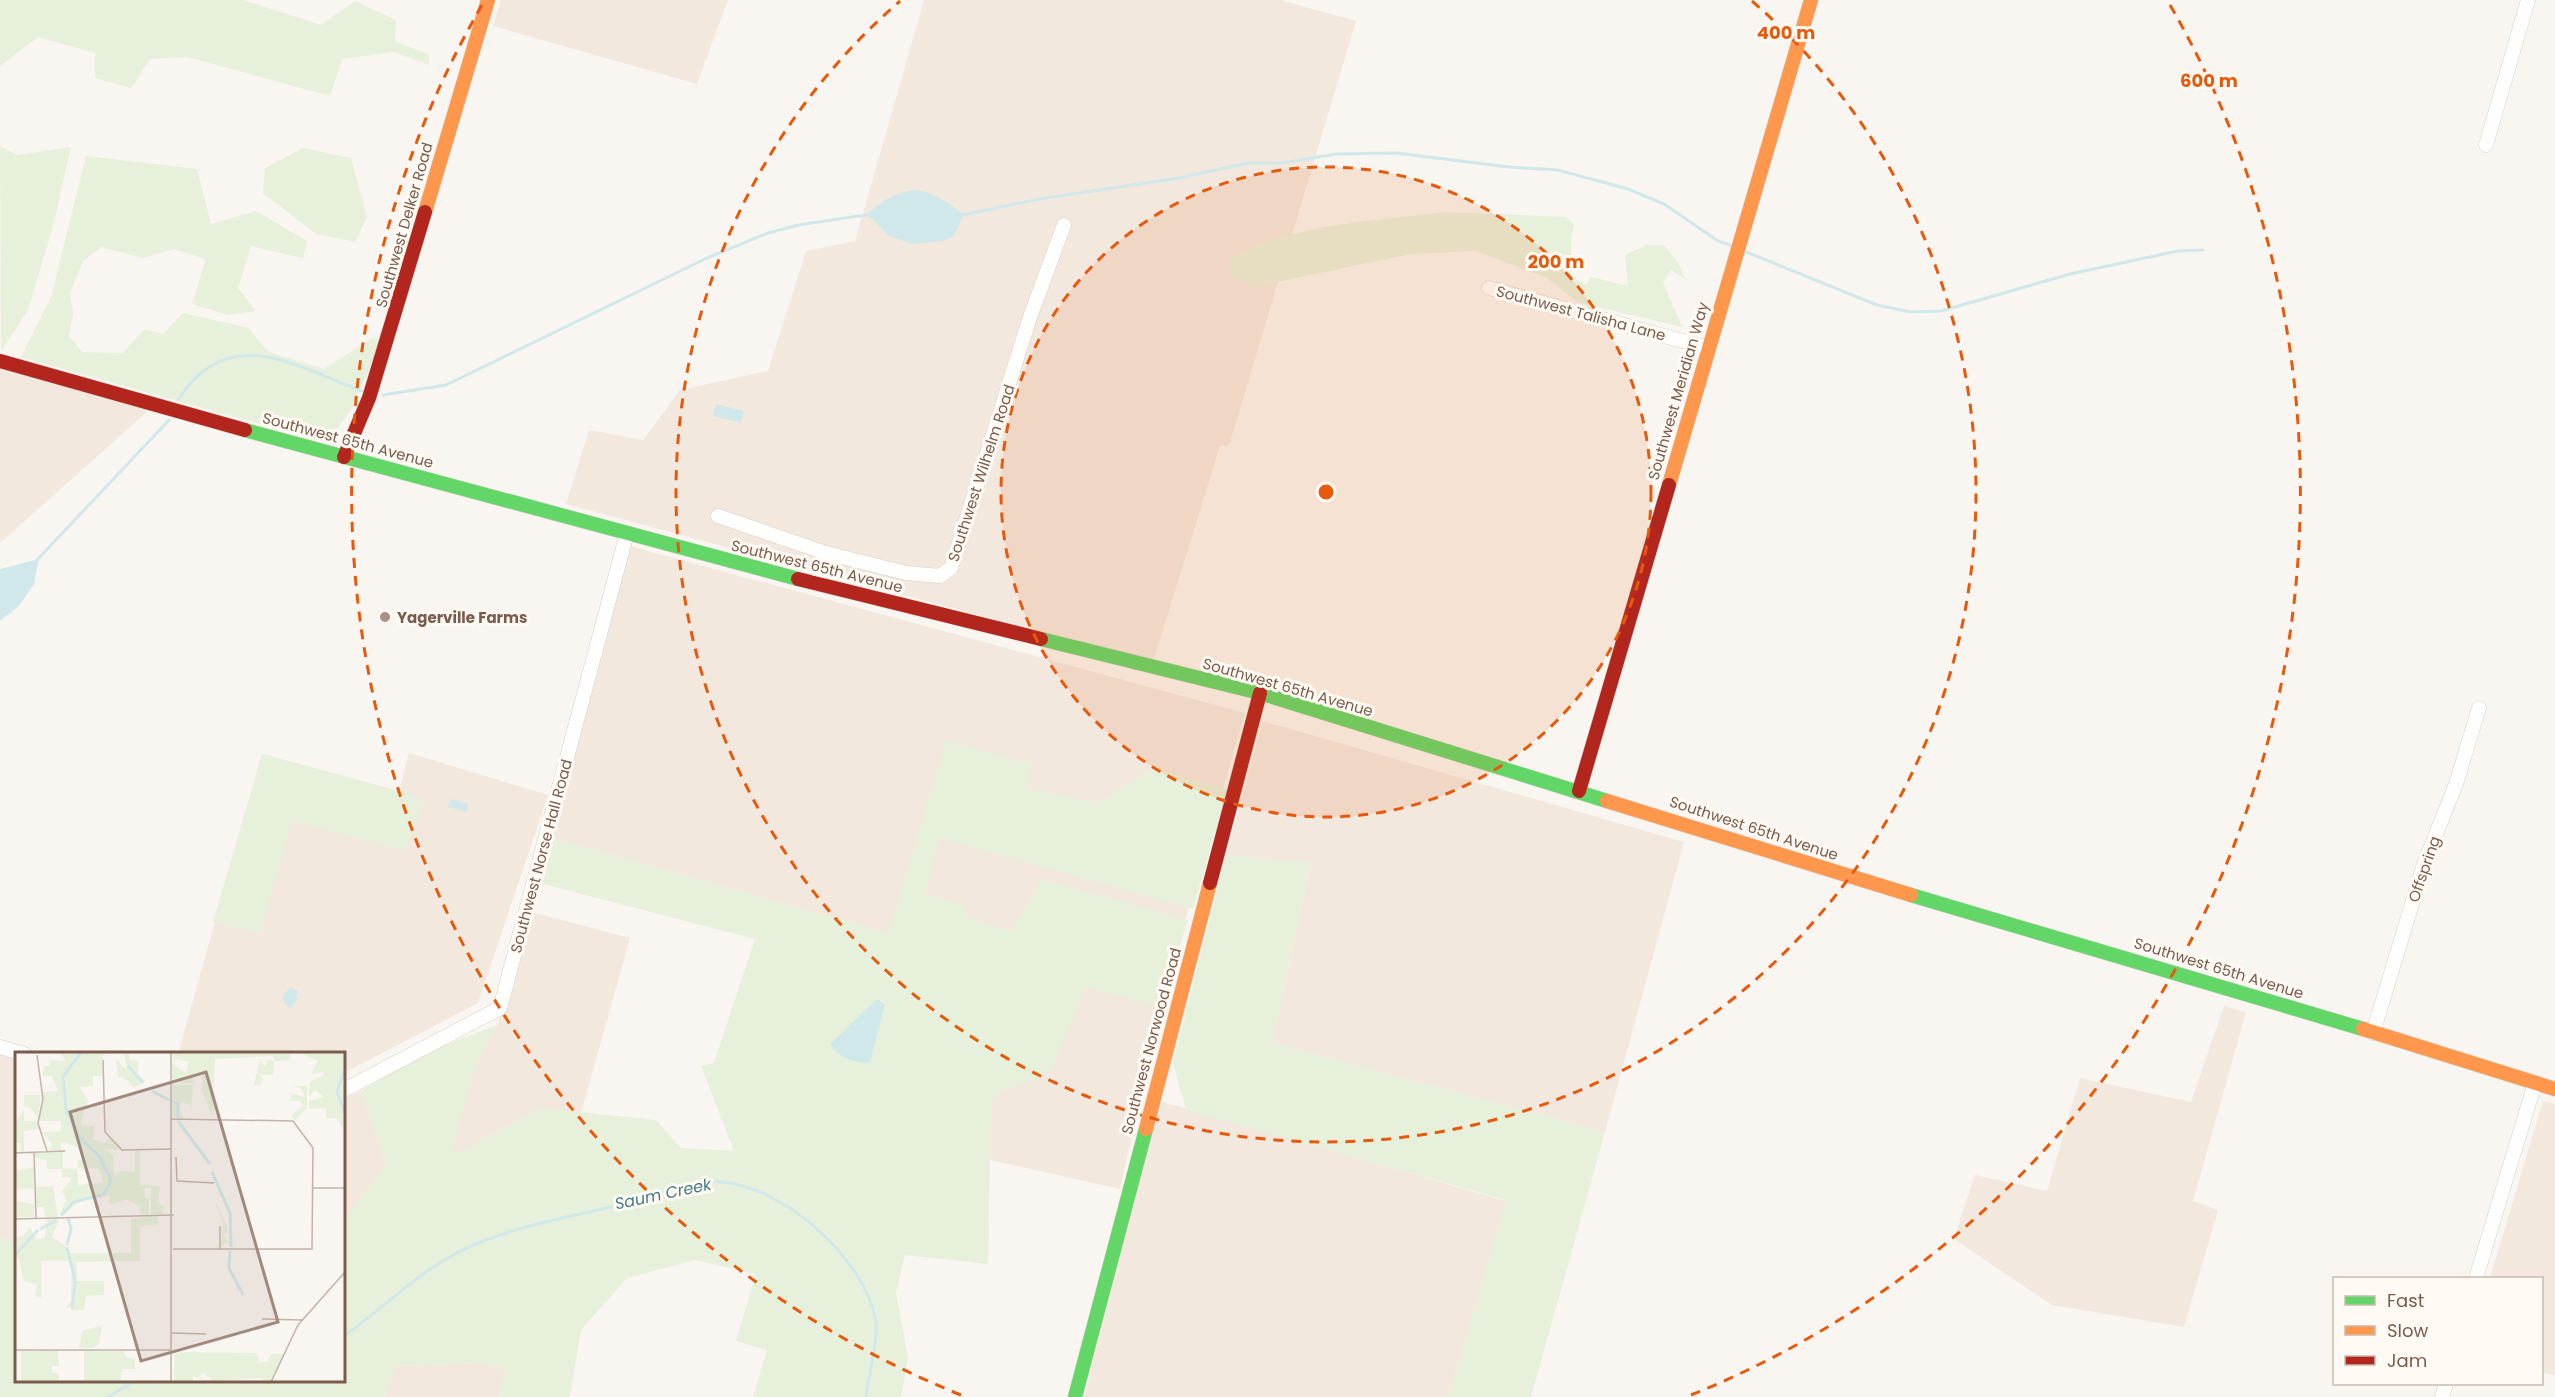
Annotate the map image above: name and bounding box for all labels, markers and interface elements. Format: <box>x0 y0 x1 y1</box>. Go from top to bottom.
text: 400 m <box>1757 20 1815 45</box>
text: 600 m <box>2180 68 2238 93</box>
street label: Southwest Delker Road <box>370 140 438 310</box>
text: 200 m <box>1528 249 1584 274</box>
street label: Southwest Talisha Lane <box>1494 280 1668 346</box>
street label: Southwest Meridian Way <box>1643 299 1714 482</box>
street label: Southwest Wilhelm Road <box>942 382 1020 564</box>
street label: Southwest 65th Avenue <box>260 407 436 473</box>
centre of rings <box>1316 482 1336 502</box>
street label: Southwest 65th Avenue <box>729 534 905 598</box>
place label: Yagerville Farms <box>397 607 527 628</box>
marker: Yagerville Farms <box>378 610 392 624</box>
street label: Southwest 65th Avenue <box>1200 653 1376 721</box>
street label: Southwest Norse Hall Road <box>505 757 577 955</box>
street label: Southwest 65th Avenue <box>1667 791 1841 865</box>
street label: Offspring <box>2403 833 2445 905</box>
street label: Southwest 65th Avenue <box>2132 932 2306 1004</box>
street label: Southwest Norwood Road <box>1116 945 1186 1137</box>
inset map <box>15 1052 345 1382</box>
water label: Saum Creek <box>613 1172 714 1215</box>
legend <box>2333 1277 2543 1385</box>
text: Fast <box>2387 1288 2424 1313</box>
text: Slow <box>2387 1318 2429 1343</box>
text: Jam <box>2387 1348 2427 1373</box>

